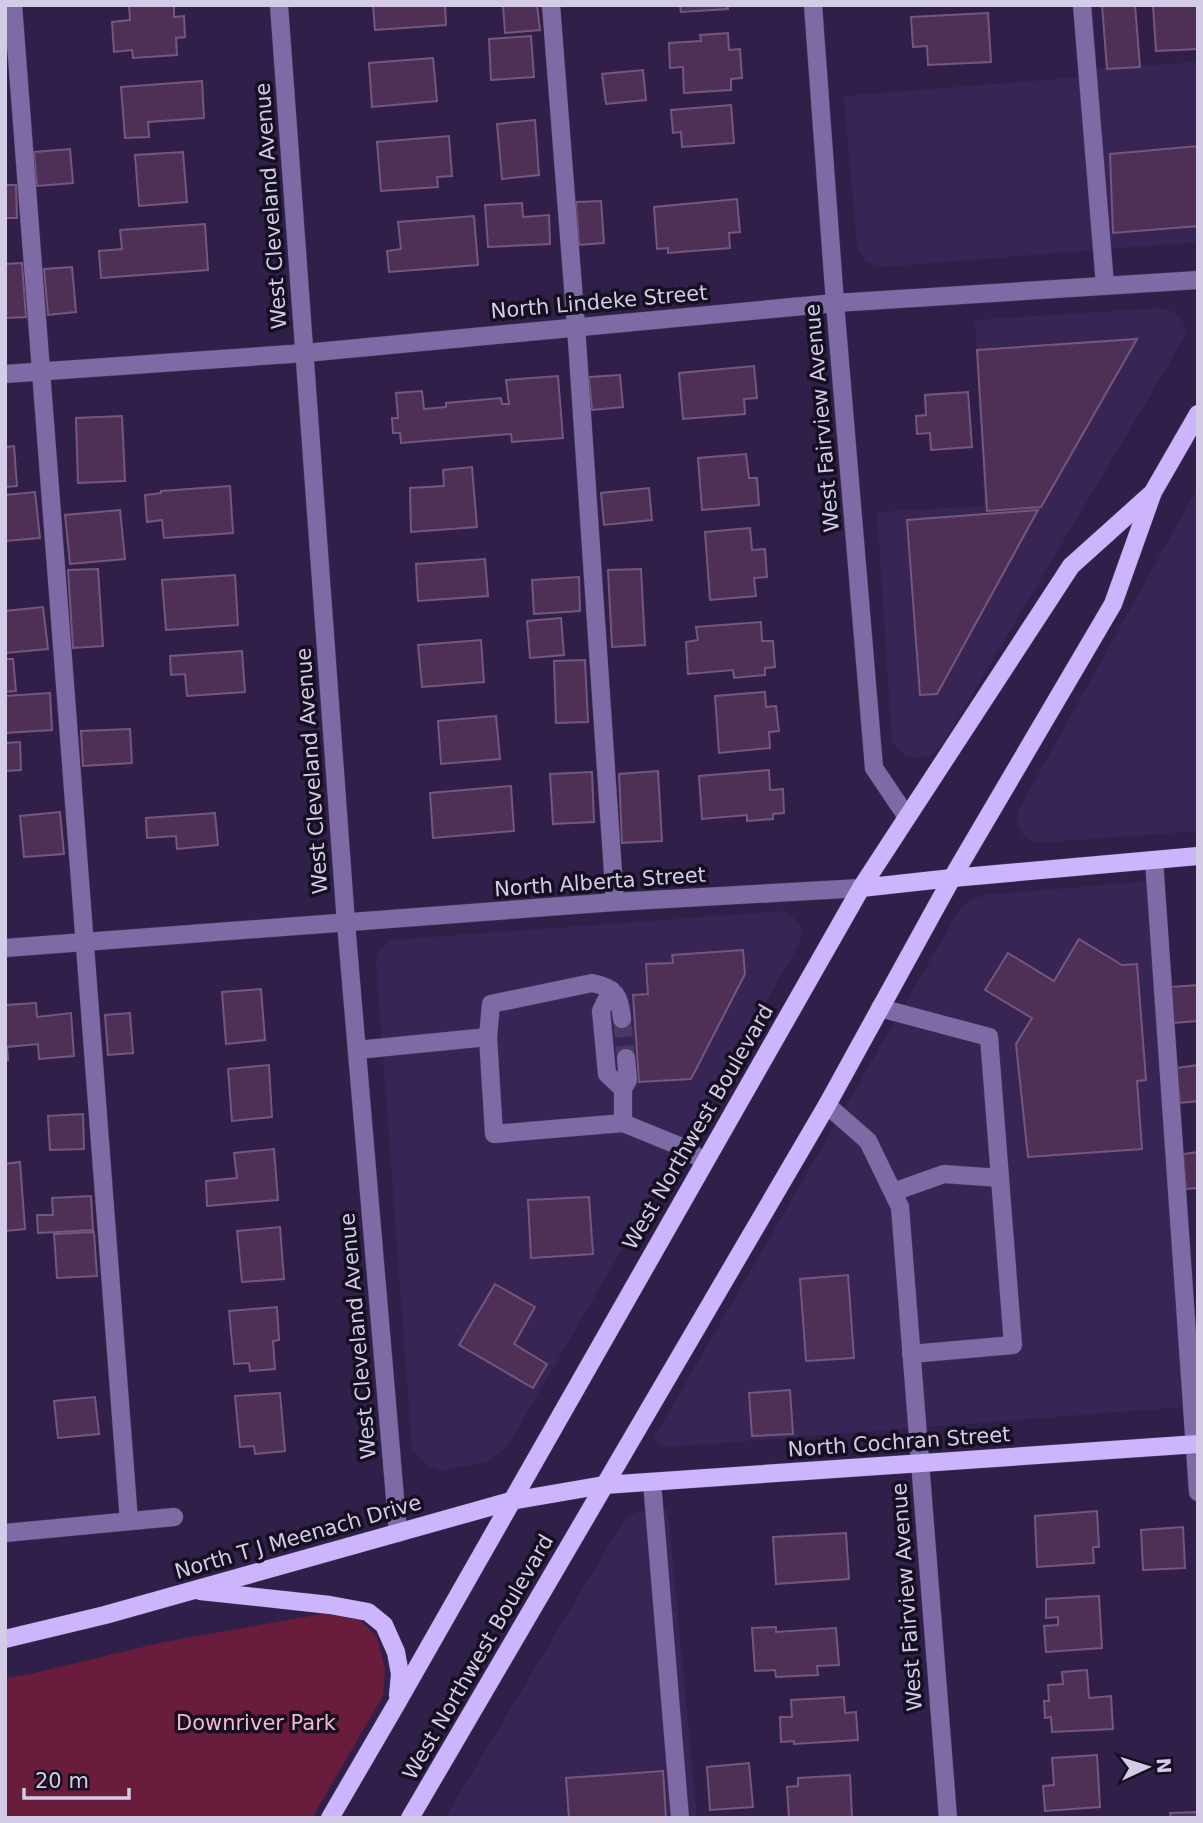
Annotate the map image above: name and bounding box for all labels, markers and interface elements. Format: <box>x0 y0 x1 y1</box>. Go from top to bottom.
street label: West Cleveland Avenue <box>250 82 292 330</box>
street label: North Lindeke Street <box>490 281 708 323</box>
street label: West Fairview Avenue <box>800 303 844 533</box>
street label: West Cleveland Avenue <box>291 647 333 895</box>
street label: North Alberta Street <box>493 863 707 901</box>
street label: West Northwest Boulevard <box>618 1000 778 1254</box>
street label: West Cleveland Avenue <box>335 1212 381 1460</box>
street label: North Cochran Street <box>787 1422 1011 1462</box>
street label: West Fairview Avenue <box>887 1482 927 1712</box>
street label: North T J Meenach Drive <box>172 1490 424 1584</box>
street label: West Northwest Boulevard <box>398 1530 558 1784</box>
park label: Downriver Park <box>176 1711 337 1735</box>
north arrow <box>1112 1732 1182 1802</box>
scale bar <box>24 1756 130 1800</box>
text: N <box>1152 1757 1175 1775</box>
text: 20 m <box>35 1769 89 1793</box>

